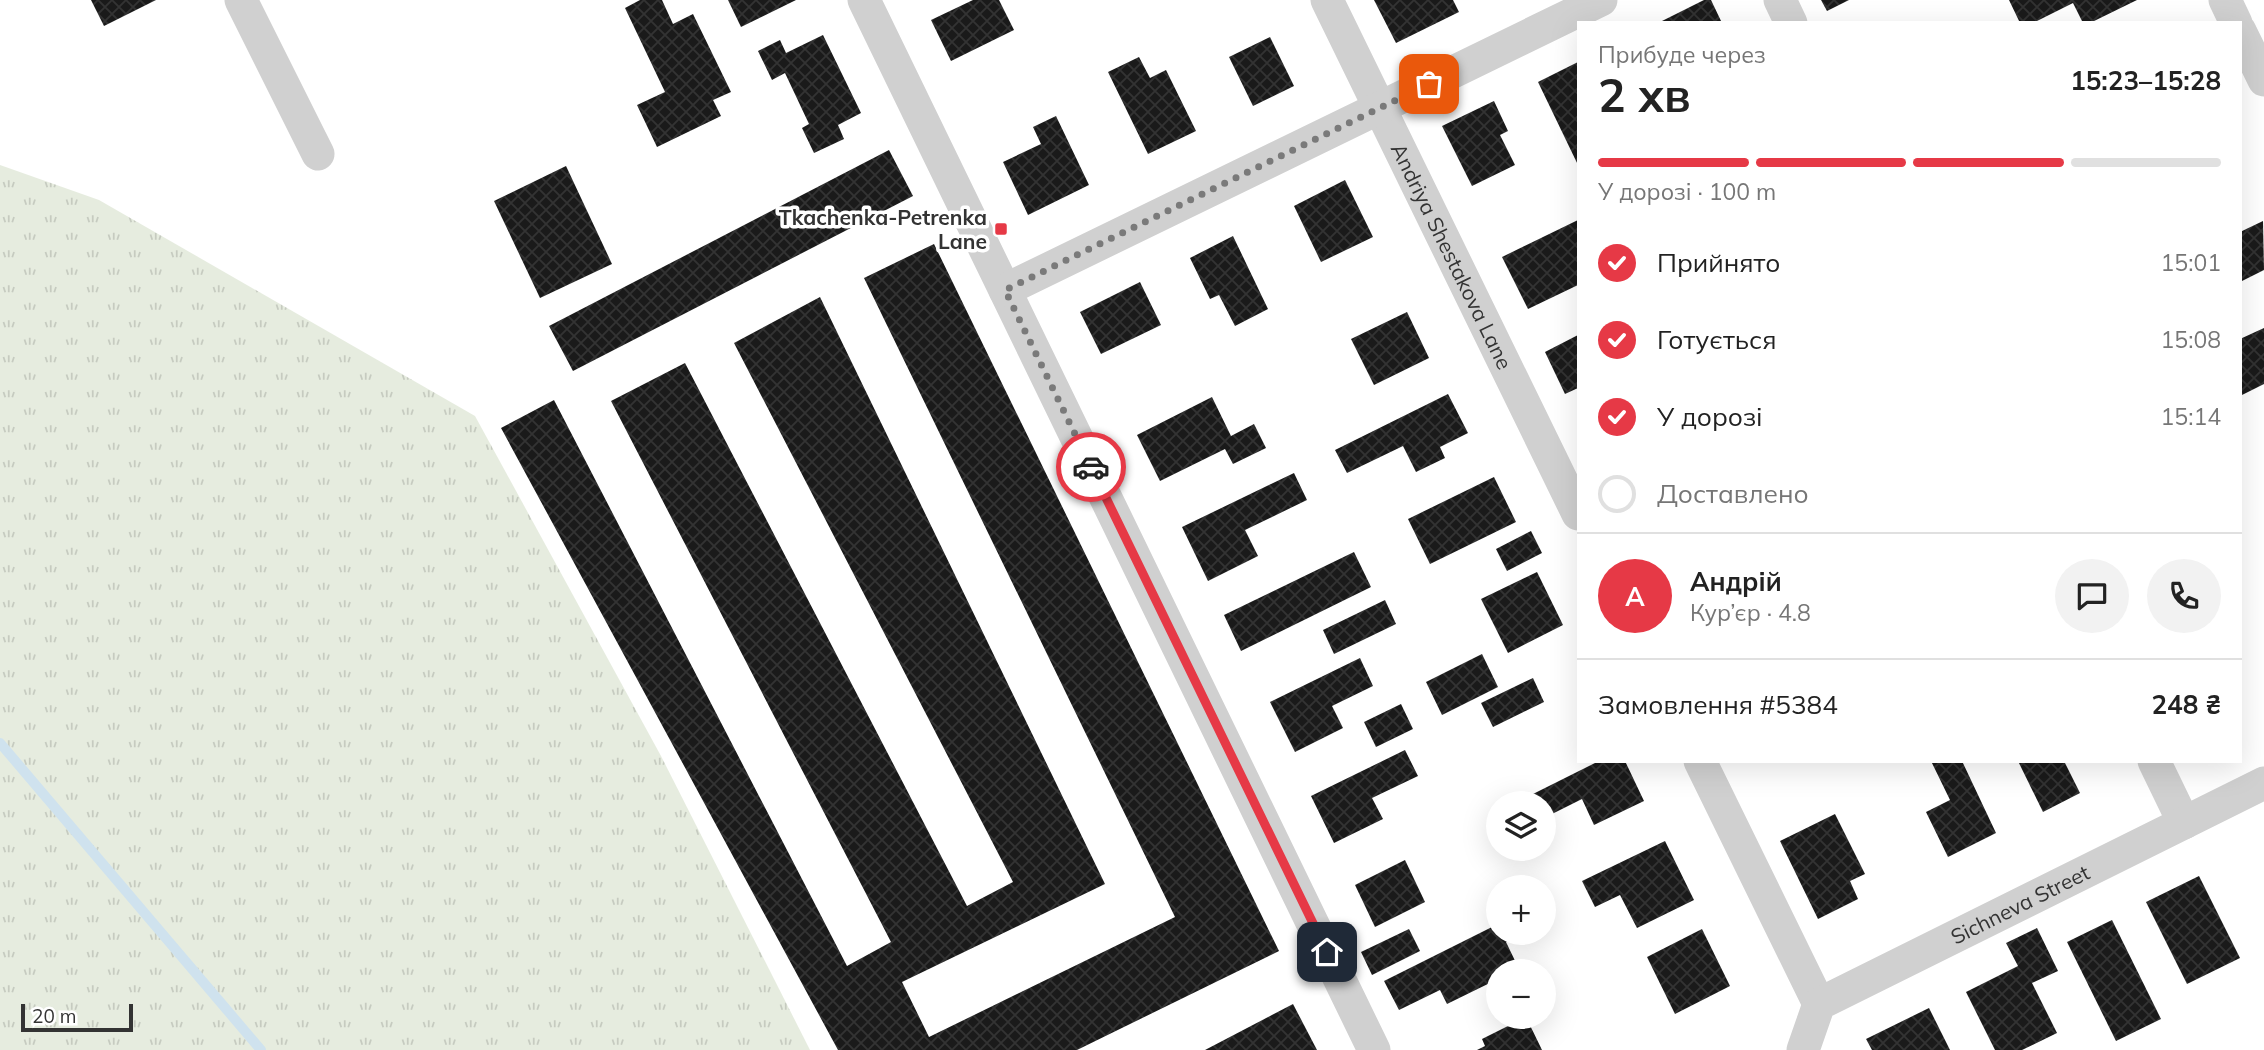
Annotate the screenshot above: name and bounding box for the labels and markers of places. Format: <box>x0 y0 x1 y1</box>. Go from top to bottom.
pin <box>1399 54 1459 114</box>
place label: Tkachenka-Petrenka Lane <box>779 204 987 254</box>
marker: Tkachenka-Petrenka Lane <box>993 221 1009 237</box>
pin <box>1297 922 1357 982</box>

